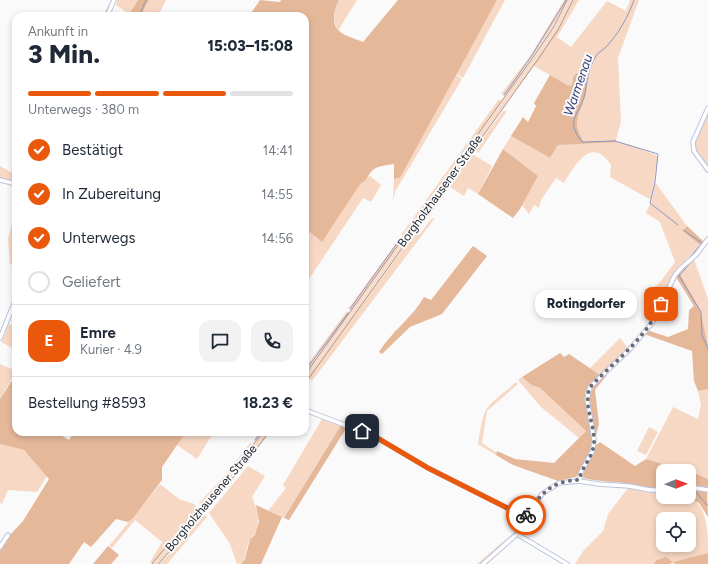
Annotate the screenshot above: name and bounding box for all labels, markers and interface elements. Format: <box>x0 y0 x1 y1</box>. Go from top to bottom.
text: Ankunft in <box>28 24 88 39</box>
text: 15:03–15:08 <box>208 37 293 55</box>
text: 3 Min. <box>28 38 100 70</box>
water label: Warmenau <box>560 52 596 118</box>
text: Unterwegs · 380 m <box>28 102 139 117</box>
street label: Borgholzhausener Straße <box>395 132 486 250</box>
icon: check <box>28 139 50 161</box>
text: Bestätigt <box>62 141 123 159</box>
text: 14:41 <box>263 143 293 158</box>
icon: check <box>28 183 50 205</box>
text: In Zubereitung <box>62 185 161 203</box>
text: 14:55 <box>261 187 293 202</box>
icon: check <box>28 227 50 249</box>
text: Unterwegs <box>62 229 135 247</box>
text: 14:56 <box>261 231 293 246</box>
text: Geliefert <box>62 273 121 291</box>
pin <box>644 287 678 321</box>
callout: Rotingdorfer <box>535 290 637 318</box>
icon: bag <box>650 293 672 315</box>
text: Rotingdorfer <box>547 296 625 311</box>
button: chat <box>199 320 241 362</box>
button: phone <box>251 320 293 362</box>
text: Emre <box>80 324 116 342</box>
text: E <box>45 332 53 350</box>
text: Kurier · 4.9 <box>80 342 142 357</box>
text: Bestellung #8593 <box>28 394 146 412</box>
text: 18.23 € <box>243 394 293 412</box>
pin <box>345 414 379 448</box>
icon: home <box>351 420 373 442</box>
street label: Borgholzhausener Straße <box>162 441 260 554</box>
north arrow <box>656 464 696 504</box>
map controls <box>656 464 696 552</box>
courier <box>506 495 546 535</box>
icon: bike <box>515 504 537 526</box>
button: locate <box>656 512 696 552</box>

